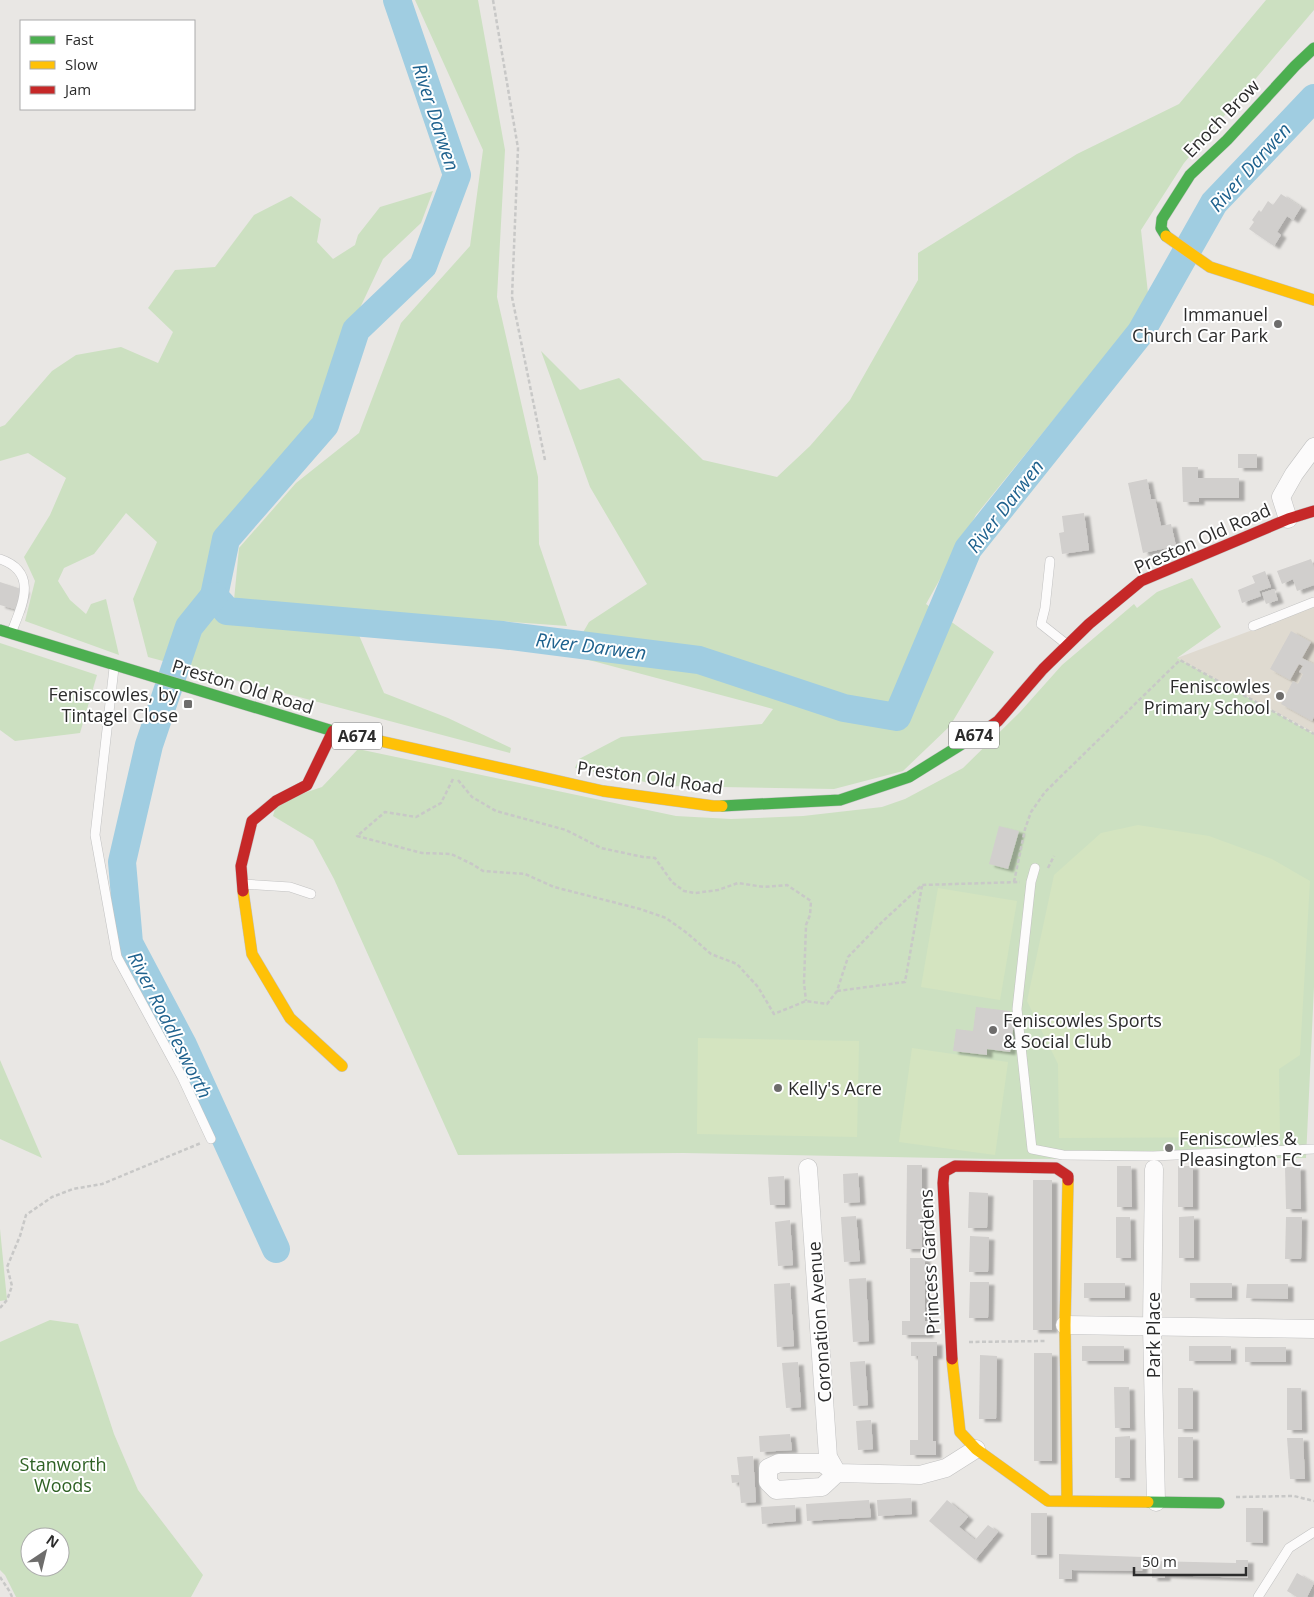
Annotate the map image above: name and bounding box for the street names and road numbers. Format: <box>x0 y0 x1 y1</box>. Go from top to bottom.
street label: Enoch Brow <box>1178 74 1264 162</box>
street label: Preston Old Road <box>1130 497 1274 579</box>
street label: Preston Old Road <box>169 653 317 719</box>
road number: A674 <box>332 722 382 749</box>
road number: A674 <box>949 722 999 748</box>
street label: Preston Old Road <box>576 755 724 799</box>
street label: Princess Gardens <box>913 1189 945 1335</box>
street label: Coronation Avenue <box>801 1241 837 1403</box>
street label: Park Place <box>1141 1292 1165 1378</box>

